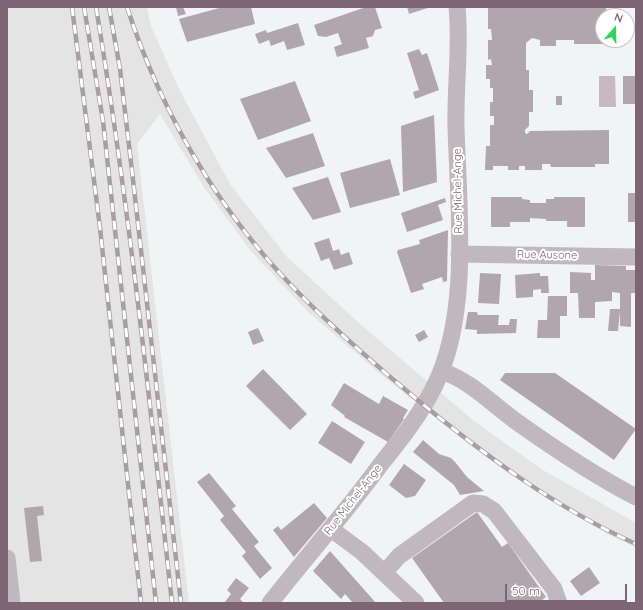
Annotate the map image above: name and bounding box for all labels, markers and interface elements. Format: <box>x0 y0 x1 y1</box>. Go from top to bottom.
north arrow <box>595 8 635 48</box>
text: N <box>613 10 625 26</box>
street label: Rue Michel-Ange <box>451 148 465 234</box>
street label: Rue Ausone <box>517 248 577 262</box>
street label: Rue Michel-Ange <box>321 462 385 538</box>
scale bar <box>507 576 629 602</box>
text: 50 m <box>512 583 540 598</box>

